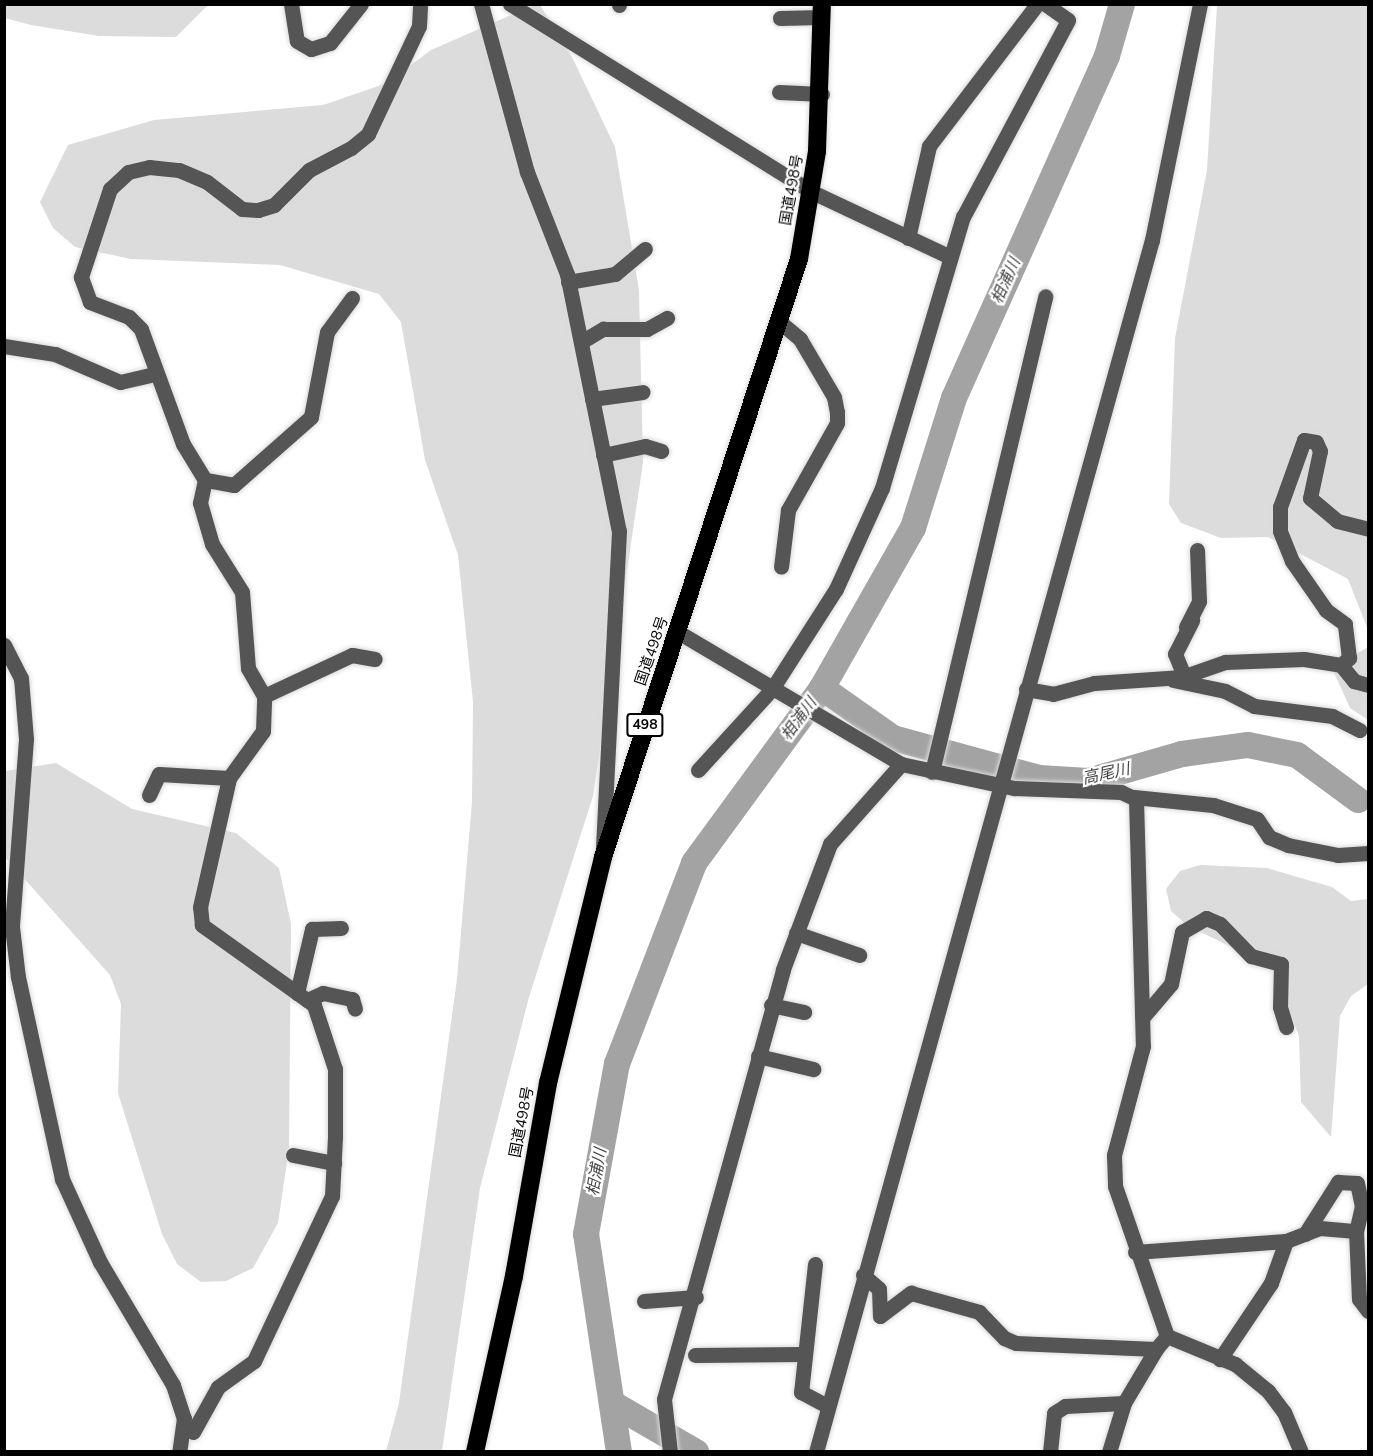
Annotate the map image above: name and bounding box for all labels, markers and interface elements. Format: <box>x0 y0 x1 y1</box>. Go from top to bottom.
street label: 国道498号 <box>777 153 807 227</box>
water label: 相浦川 <box>987 255 1025 307</box>
street label: 国道498号 <box>632 614 672 688</box>
water label: 相浦川 <box>777 694 821 744</box>
road number: 498 <box>626 714 664 736</box>
water label: 高尾川 <box>1081 760 1131 788</box>
street label: 国道498号 <box>506 1085 538 1159</box>
water label: 相浦川 <box>583 1147 611 1197</box>

